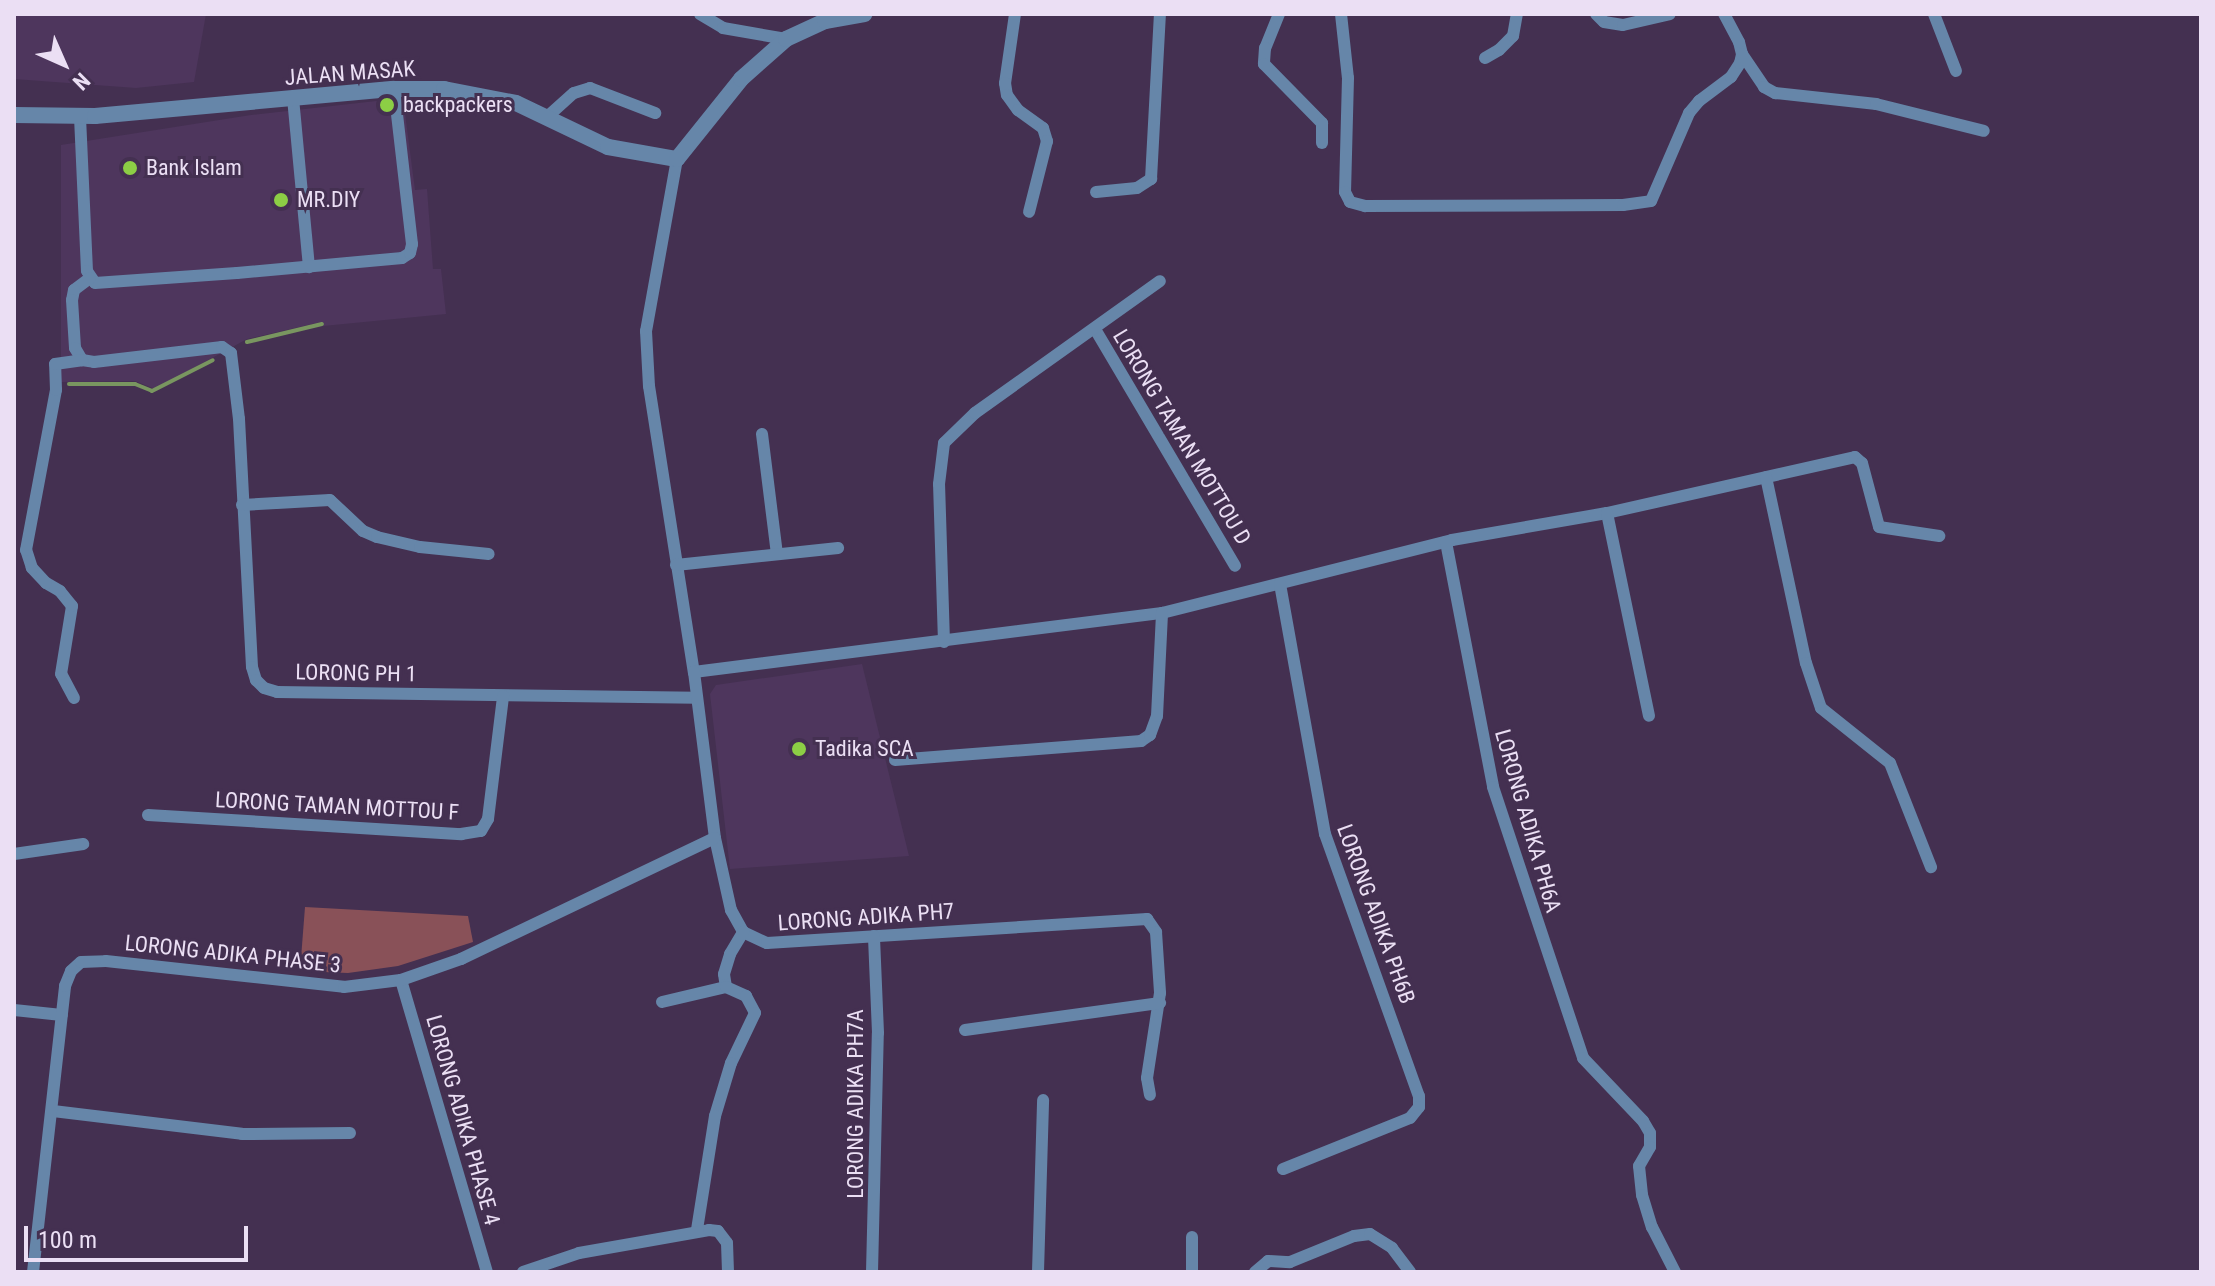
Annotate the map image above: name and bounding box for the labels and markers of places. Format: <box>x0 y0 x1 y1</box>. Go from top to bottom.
place label: backpackers <box>403 92 513 118</box>
marker: backpackers <box>378 96 396 114</box>
place label: Bank Islam <box>146 155 242 181</box>
marker: Bank Islam <box>121 159 139 177</box>
place label: MR.DIY <box>297 187 360 213</box>
marker: MR.DIY <box>272 191 290 209</box>
place label: Tadika SCA <box>815 736 914 762</box>
marker: Tadika SCA <box>790 740 808 758</box>

